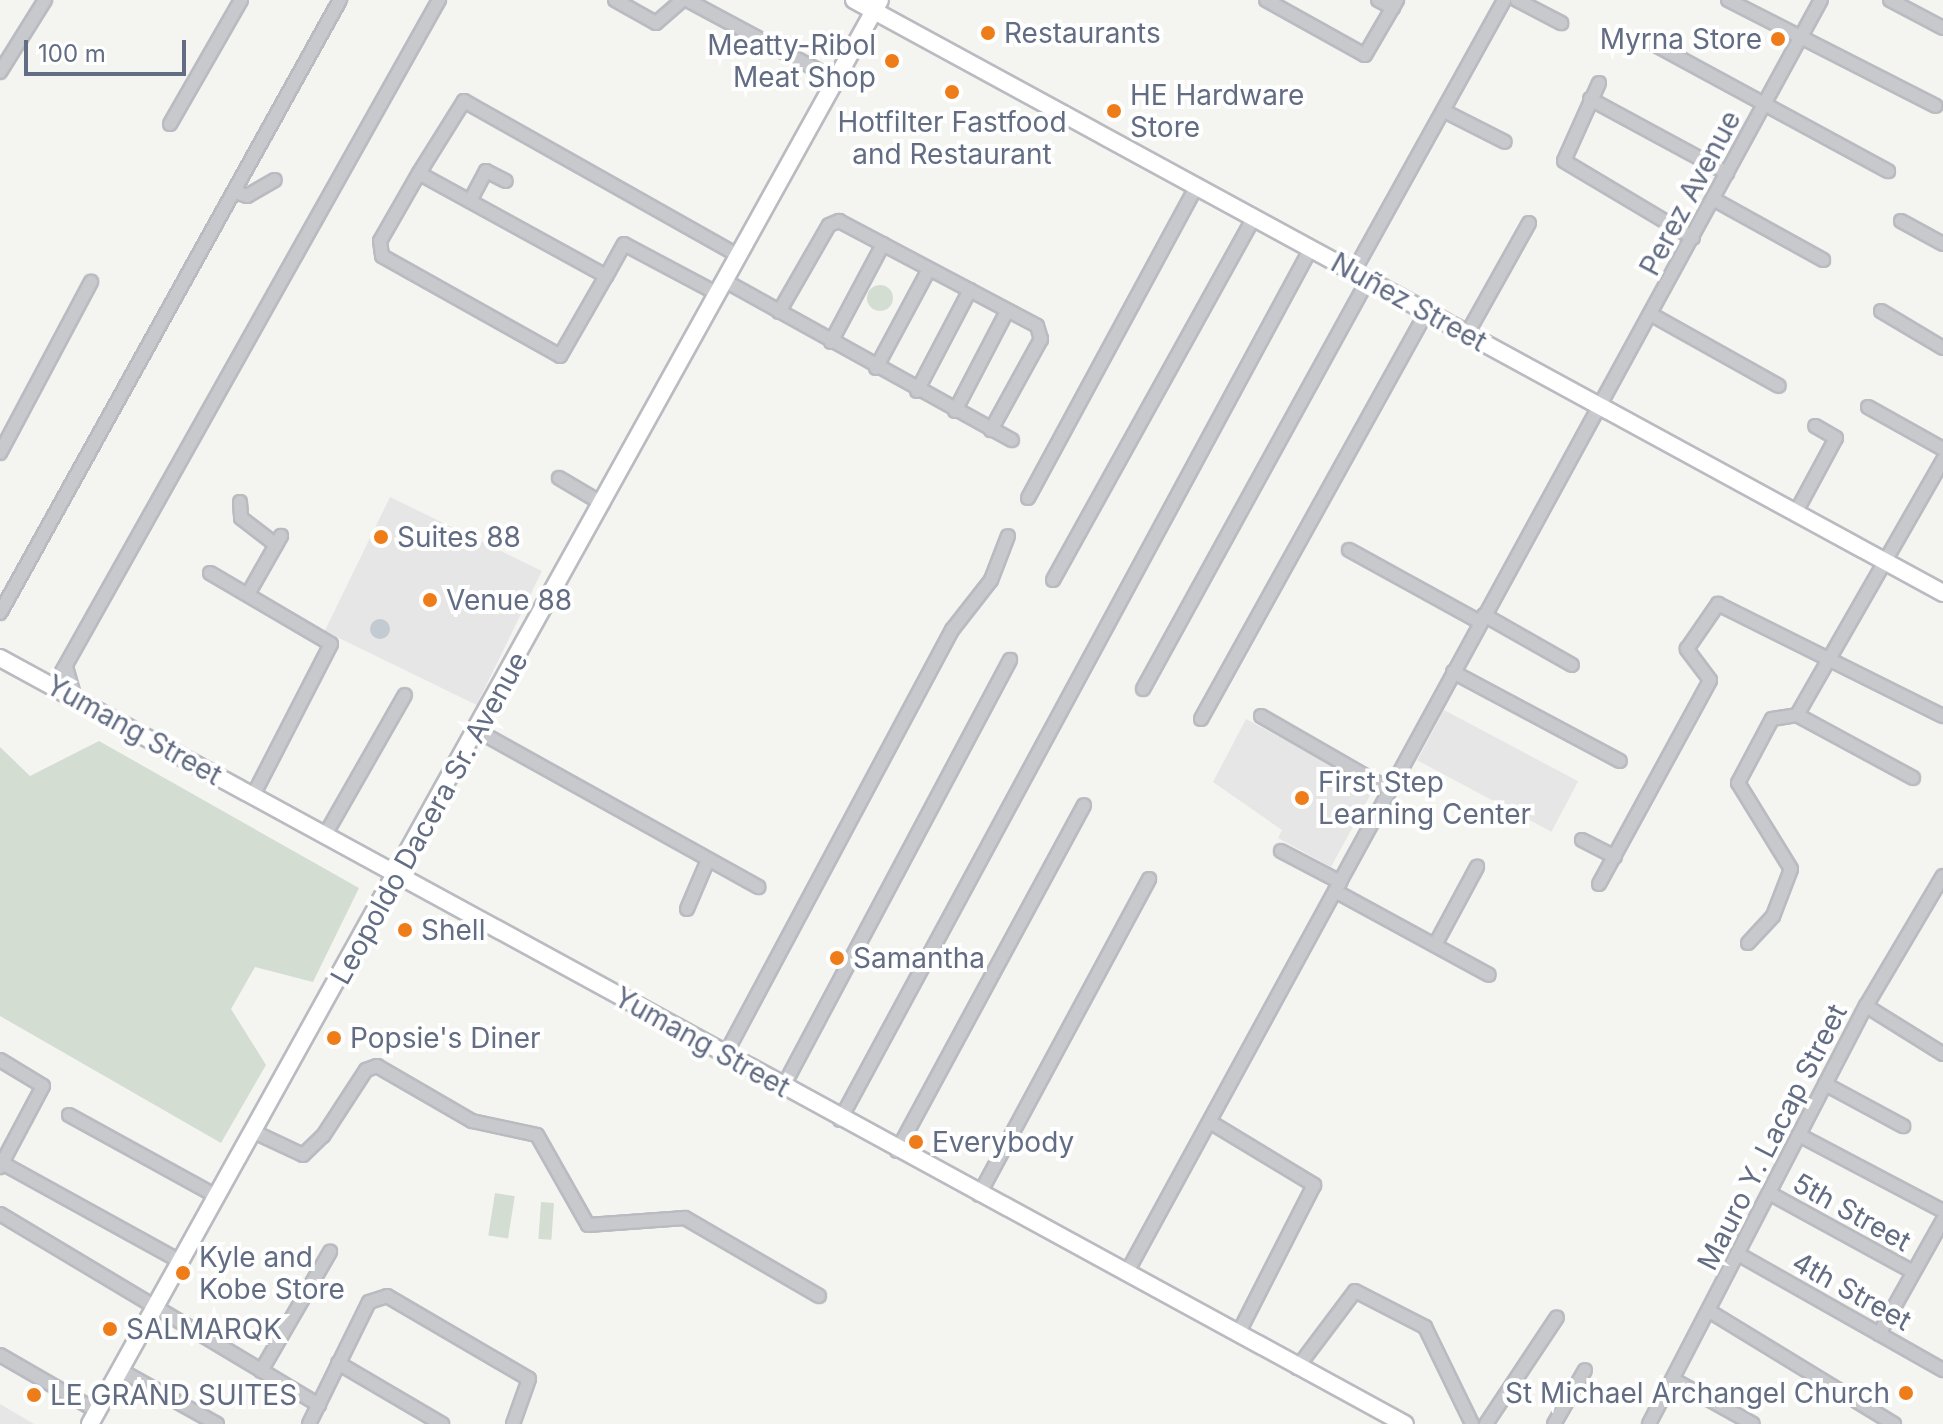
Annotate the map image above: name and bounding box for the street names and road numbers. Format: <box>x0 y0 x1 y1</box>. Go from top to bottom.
street label: Perez Avenue <box>1633 105 1747 281</box>
street label: Nuñez Street <box>1325 246 1493 358</box>
street label: Leopoldo Dacera Sr. Avenue <box>323 646 535 990</box>
street label: Yumang Street <box>40 668 228 792</box>
street label: Yumang Street <box>608 980 796 1104</box>
street label: Mauro Y. Lacap Street <box>1690 998 1854 1276</box>
street label: 5th Street <box>1787 1166 1917 1258</box>
street label: 4th Street <box>1787 1245 1917 1337</box>

